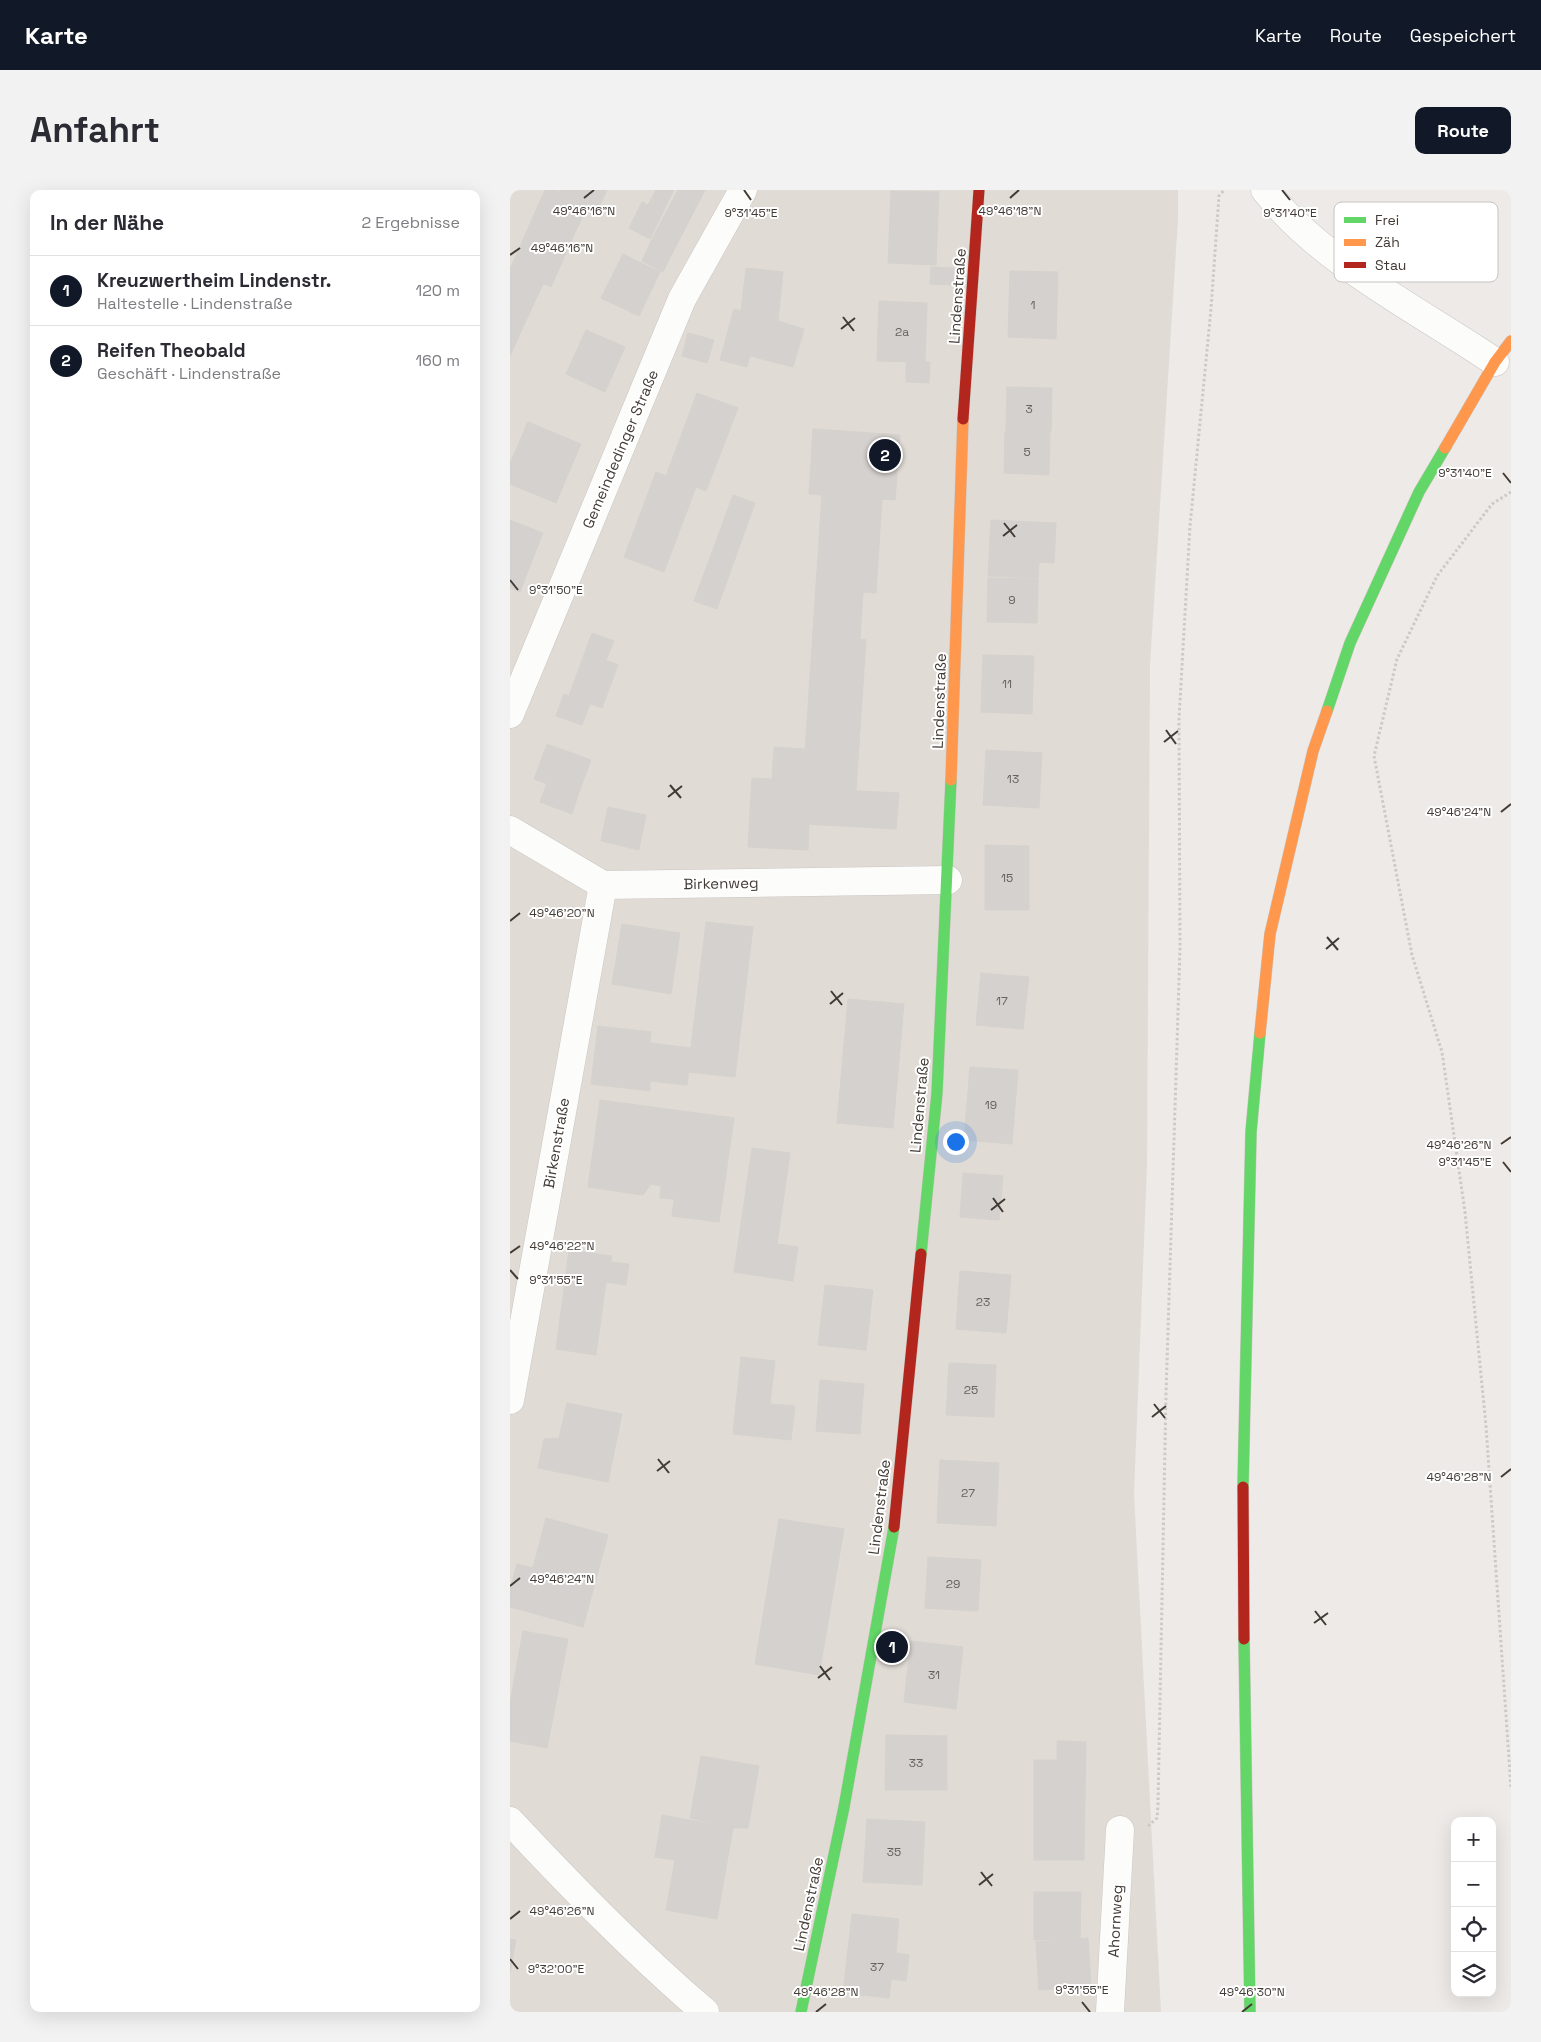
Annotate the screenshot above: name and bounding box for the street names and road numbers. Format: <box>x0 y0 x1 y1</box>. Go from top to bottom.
street label: Lindenstraße <box>944 247 970 344</box>
street label: Gemeindedinger Straße <box>578 367 662 531</box>
street label: Lindenstraße <box>928 653 950 749</box>
street label: Birkenweg <box>683 873 759 893</box>
street label: Lindenstraße <box>905 1056 933 1154</box>
street label: Birkenstraße <box>539 1096 573 1190</box>
street label: Lindenstraße <box>864 1458 894 1556</box>
street label: Lindenstraße <box>789 1855 827 1953</box>
street label: Ahornweg <box>1104 1884 1126 1958</box>

